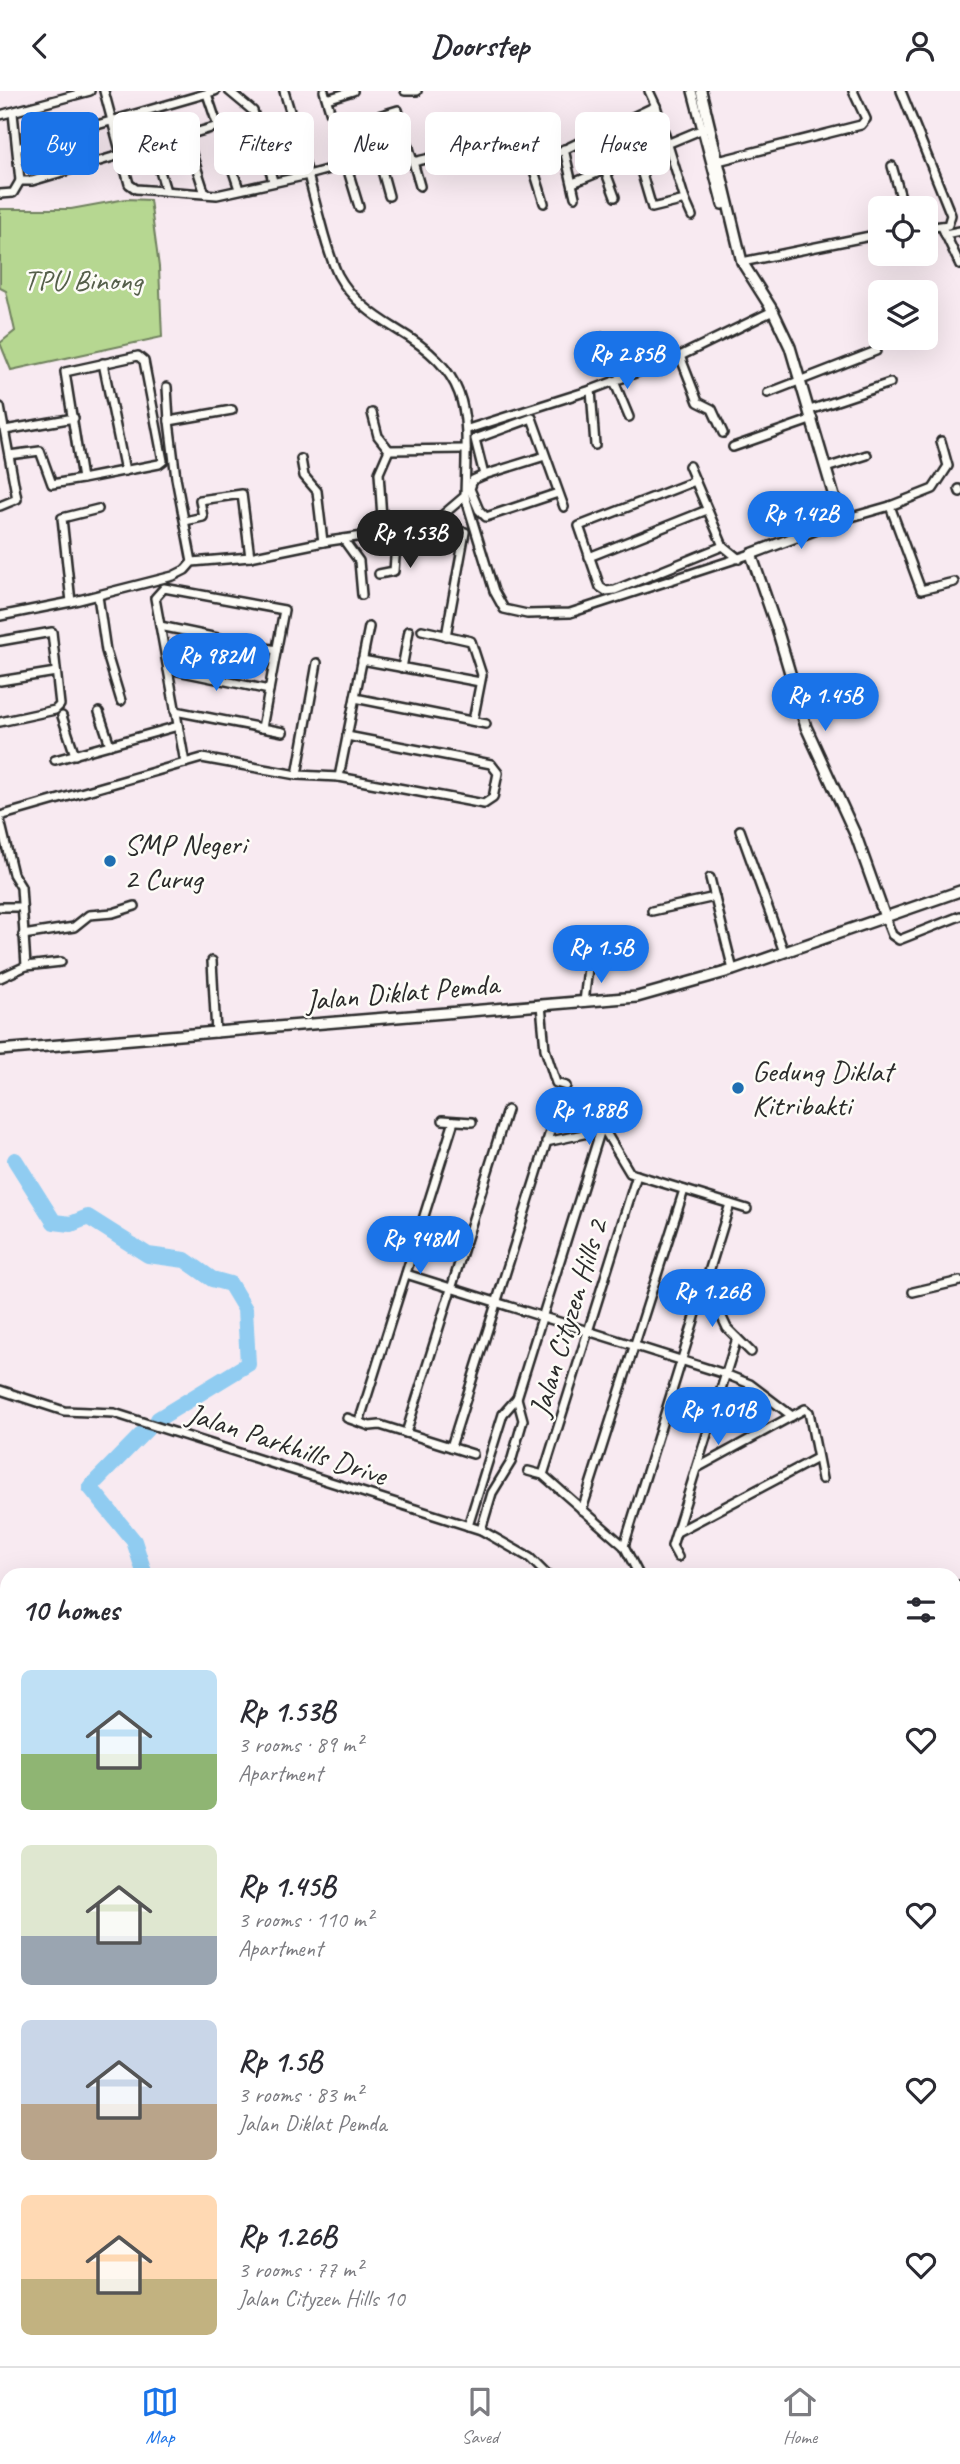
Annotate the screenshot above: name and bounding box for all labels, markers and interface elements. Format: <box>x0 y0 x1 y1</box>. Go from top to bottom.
text: Doorstep <box>431 25 529 66</box>
icon: back <box>21 27 59 65</box>
icon: person <box>901 27 939 65</box>
chip: Buy <box>21 112 99 175</box>
chip: Rent <box>113 112 200 175</box>
chip: Filters <box>214 112 314 175</box>
chip: New <box>328 112 411 175</box>
chip: Apartment <box>425 112 561 175</box>
chip: House <box>575 112 670 175</box>
map controls <box>868 196 938 350</box>
button: locate <box>868 196 938 266</box>
park label: TPU Binong <box>24 261 145 299</box>
button: layers <box>868 280 938 350</box>
pin: Rp 2.85B <box>555 331 699 391</box>
text: Rp 2.85B <box>590 339 664 368</box>
pin: Rp 1.42B <box>729 491 873 551</box>
text: Rp 1.42B <box>764 499 838 528</box>
pin: Rp 1.53B <box>338 511 482 570</box>
text: Rp 1.53B <box>373 518 447 547</box>
pin: Rp 982M <box>151 633 281 693</box>
text: Rp 982M <box>179 641 253 670</box>
pin: Rp 1.45B <box>753 673 897 733</box>
text: Rp 1.45B <box>788 681 862 710</box>
place label: SMP Negeri 2 Curug <box>124 825 250 897</box>
marker: SMP Negeri 2 Curug <box>102 853 118 869</box>
pin: Rp 1.5B <box>536 925 666 985</box>
text: Rp 1.5B <box>569 933 633 962</box>
street label: Jalan Diklat Pemda <box>302 964 503 1020</box>
place label: Gedung Diklat Kitribakti <box>752 1052 897 1124</box>
marker: Gedung Diklat Kitribakti <box>730 1080 746 1096</box>
pin: Rp 1.88B <box>517 1087 661 1147</box>
text: Rp 1.88B <box>552 1095 626 1124</box>
street label: Jalan Cityzen Hills 2 <box>519 1213 617 1423</box>
pin: Rp 948M <box>355 1217 485 1276</box>
text: Rp 948M <box>383 1224 457 1253</box>
pin: Rp 1.26B <box>640 1269 784 1329</box>
text: Rp 1.26B <box>674 1277 750 1306</box>
pin: Rp 1.01B <box>646 1387 790 1447</box>
street label: Jalan Parkhills Drive <box>181 1393 394 1495</box>
text: Rp 1.01B <box>681 1395 755 1424</box>
text: 10 homes <box>21 1591 119 1629</box>
icon: filters <box>902 1591 940 1629</box>
text: Rp 1.53B <box>238 1692 335 1730</box>
icon: home <box>77 1698 161 1782</box>
icon: heart <box>902 1721 940 1759</box>
text: 3 rooms · 89 m² <box>238 1730 362 1759</box>
text: Apartment <box>238 1759 323 1788</box>
text: Rp 1.45B <box>238 1867 335 1905</box>
icon: home <box>77 1873 161 1957</box>
icon: heart <box>902 1896 940 1934</box>
text: 3 rooms · 110 m² <box>238 1905 373 1934</box>
text: Apartment <box>238 1934 323 1963</box>
text: Rp 1.5B <box>238 2042 322 2080</box>
icon: home <box>77 2048 161 2132</box>
icon: heart <box>902 2071 940 2109</box>
text: 3 rooms · 83 m² <box>238 2080 362 2109</box>
text: Jalan Diklat Pemda <box>238 2109 387 2138</box>
text: Rp 1.26B <box>238 2217 336 2255</box>
icon: home <box>77 2223 161 2307</box>
icon: heart <box>902 2246 940 2284</box>
text: 3 rooms · 77 m² <box>238 2255 362 2284</box>
text: Jalan Cityzen Hills 10 <box>238 2284 405 2313</box>
tab: Map <box>141 2383 179 2449</box>
tab: Saved <box>461 2383 499 2449</box>
tab: Home <box>781 2383 819 2449</box>

